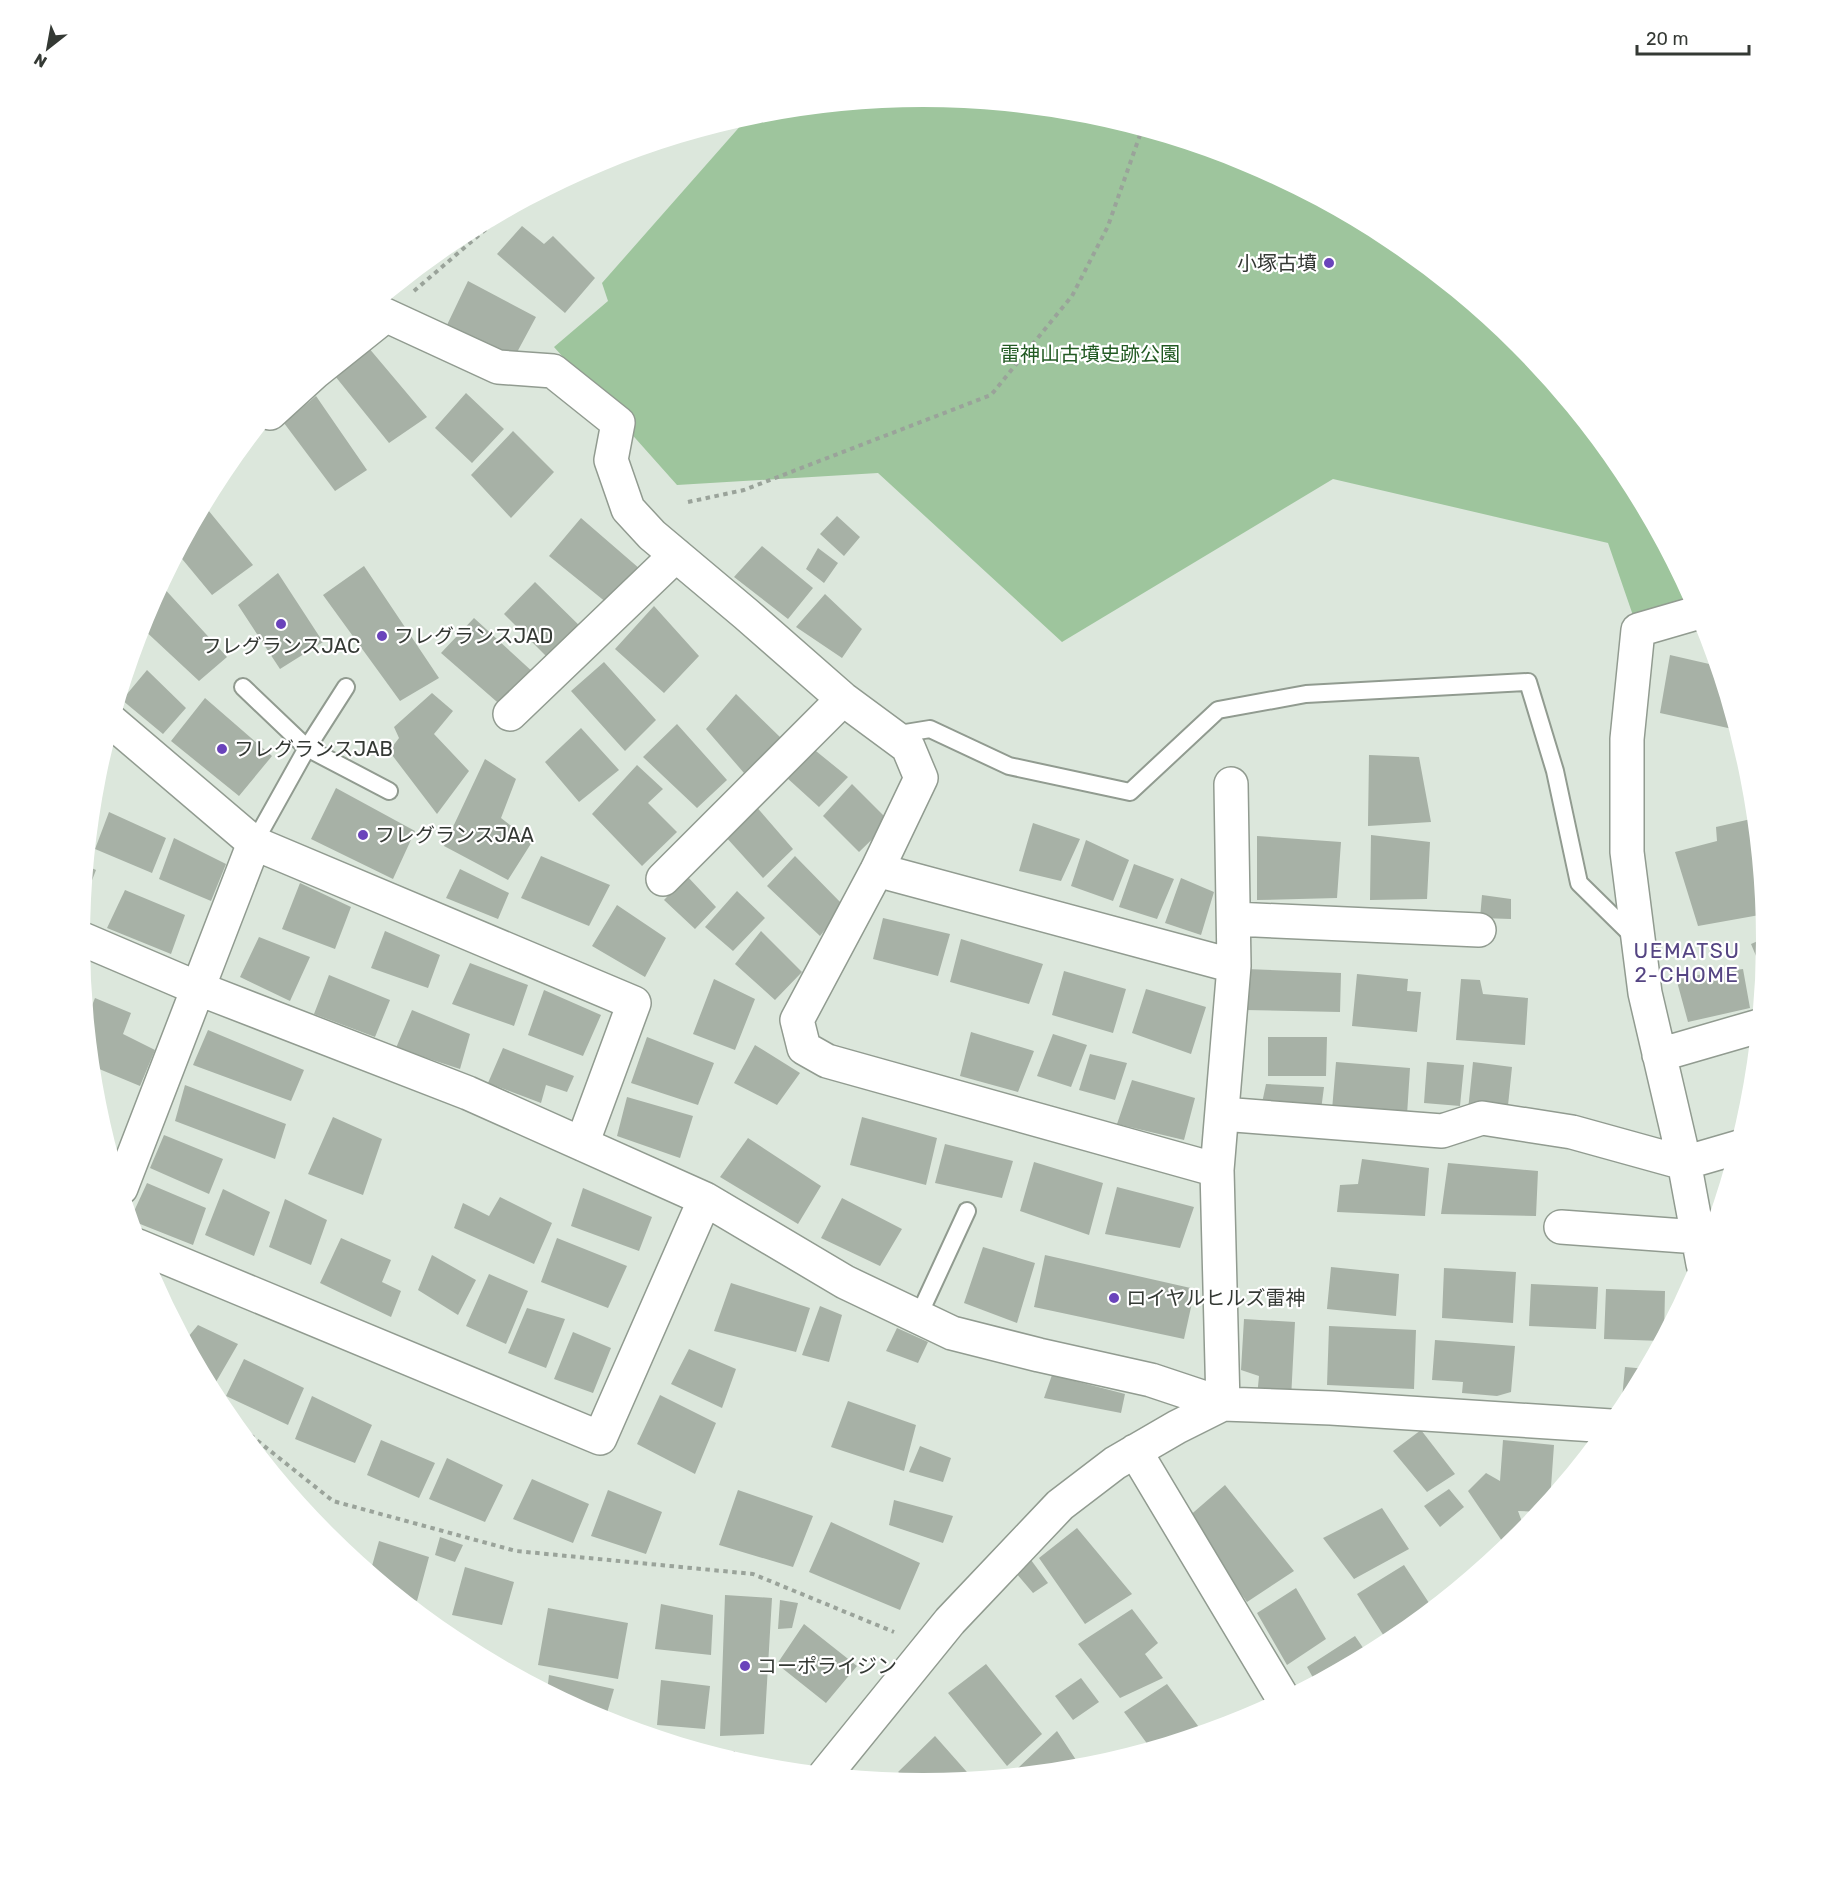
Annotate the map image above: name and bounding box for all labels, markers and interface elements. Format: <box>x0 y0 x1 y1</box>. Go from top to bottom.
north arrow <box>18 18 78 78</box>
scale bar <box>1637 18 1750 56</box>
text: 20 m <box>1646 28 1688 50</box>
text: N <box>31 49 50 72</box>
place label: 小塚古墳 <box>1237 251 1317 275</box>
marker: 小塚古墳 <box>1322 256 1336 270</box>
park label: 雷神山古墳史跡公園 <box>1000 342 1180 366</box>
marker: フレグランスJAC <box>274 617 288 631</box>
place label: フレグランスJAD <box>394 624 553 648</box>
marker: フレグランスJAD <box>375 629 389 643</box>
place label: フレグランスJAC <box>202 634 360 658</box>
place label: フレグランスJAB <box>234 737 393 761</box>
marker: フレグランスJAB <box>215 742 229 756</box>
place label: フレグランスJAA <box>375 823 534 847</box>
marker: フレグランスJAA <box>356 828 370 842</box>
district label: UEMATSU 2-CHOME <box>1634 938 1741 987</box>
place label: ロイヤルヒルズ雷神 <box>1126 1286 1305 1310</box>
marker: ロイヤルヒルズ雷神 <box>1107 1291 1121 1305</box>
place label: コーポライジン <box>757 1654 897 1678</box>
marker: コーポライジン <box>738 1659 752 1673</box>

